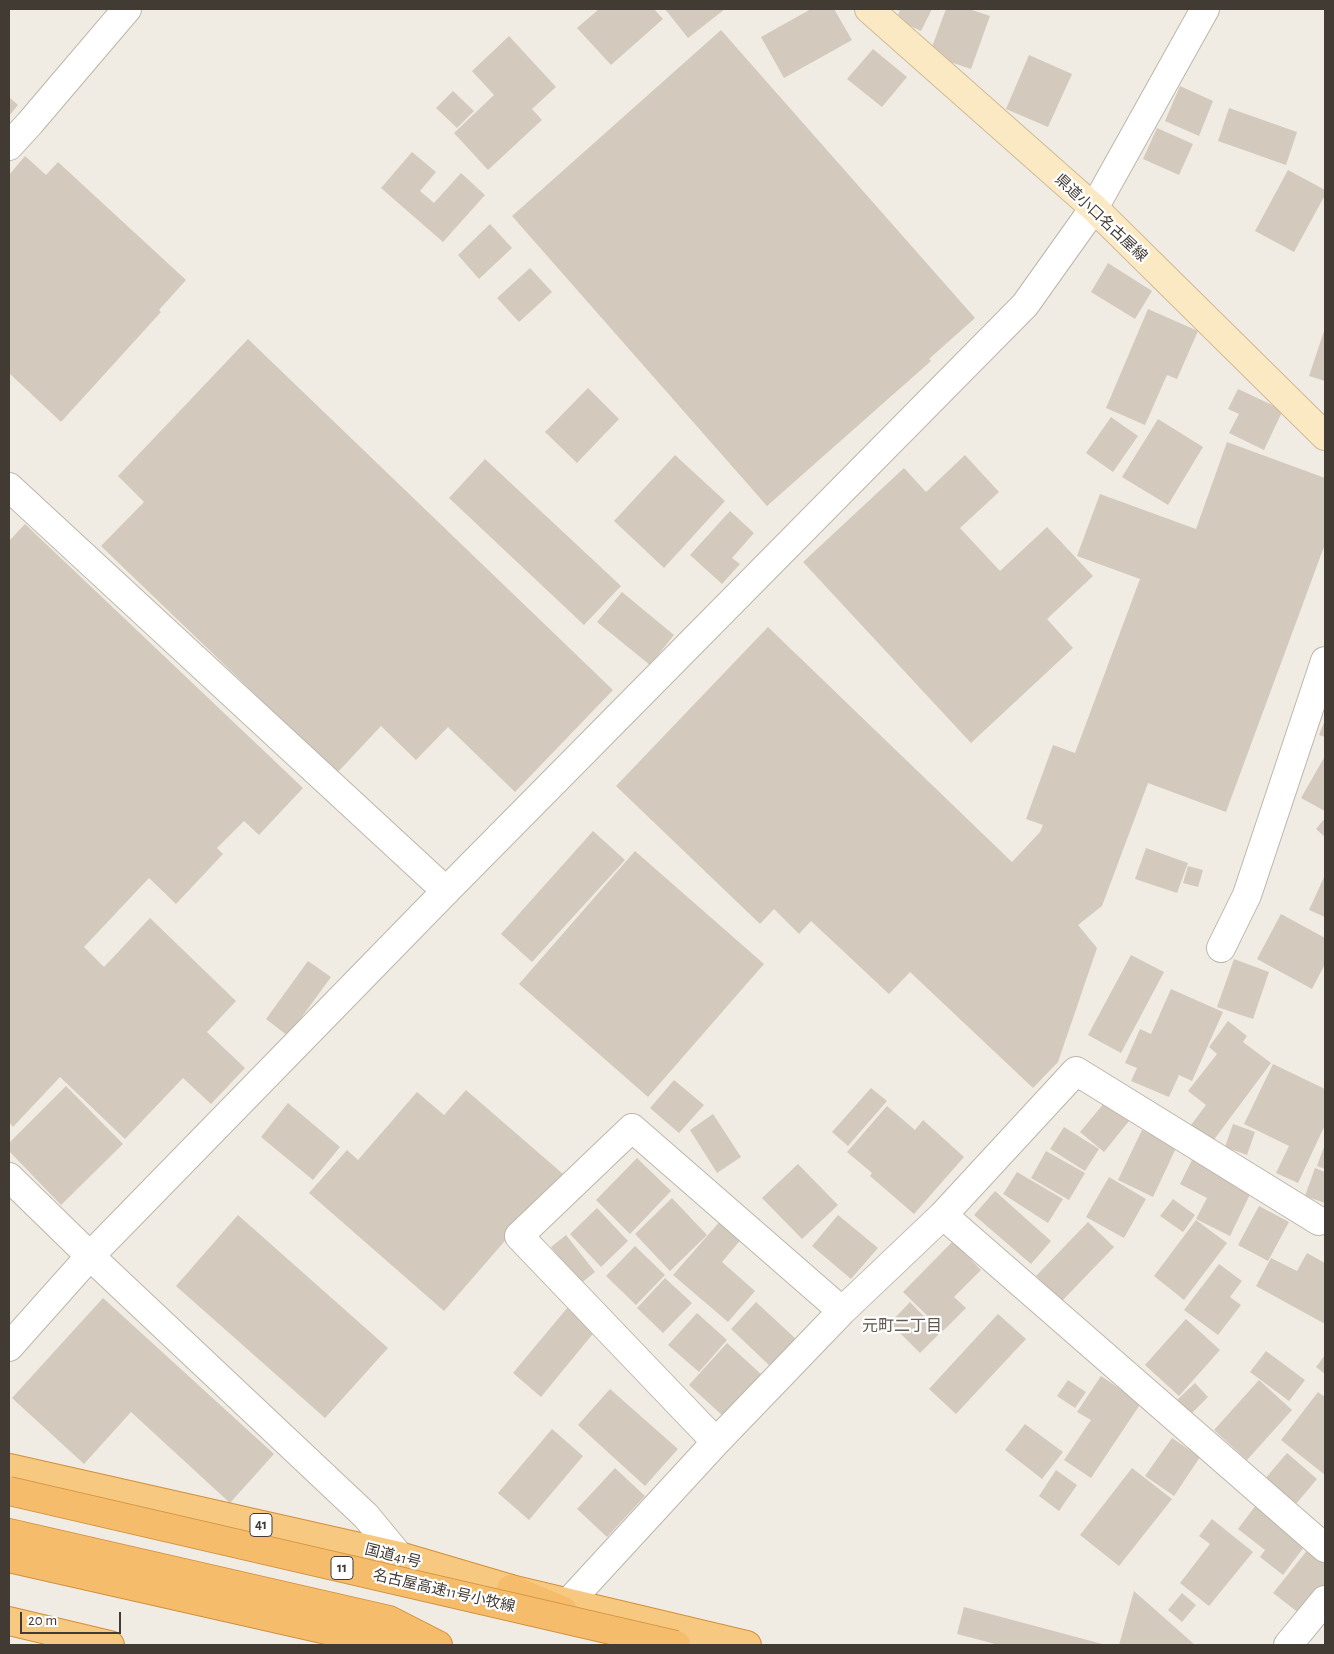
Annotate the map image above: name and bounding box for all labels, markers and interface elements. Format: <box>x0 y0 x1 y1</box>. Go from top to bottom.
street label: 県道小口名古屋線 <box>1051 170 1151 266</box>
district label: 元町二丁目 <box>862 1316 942 1336</box>
road number: 41 <box>250 1514 272 1536</box>
street label: 国道41号 <box>363 1540 423 1572</box>
road number: 11 <box>331 1556 353 1580</box>
street label: 名古屋高速11号小牧線 <box>371 1566 517 1616</box>
scale bar <box>22 1602 124 1634</box>
text: 20 m <box>28 1613 57 1628</box>

